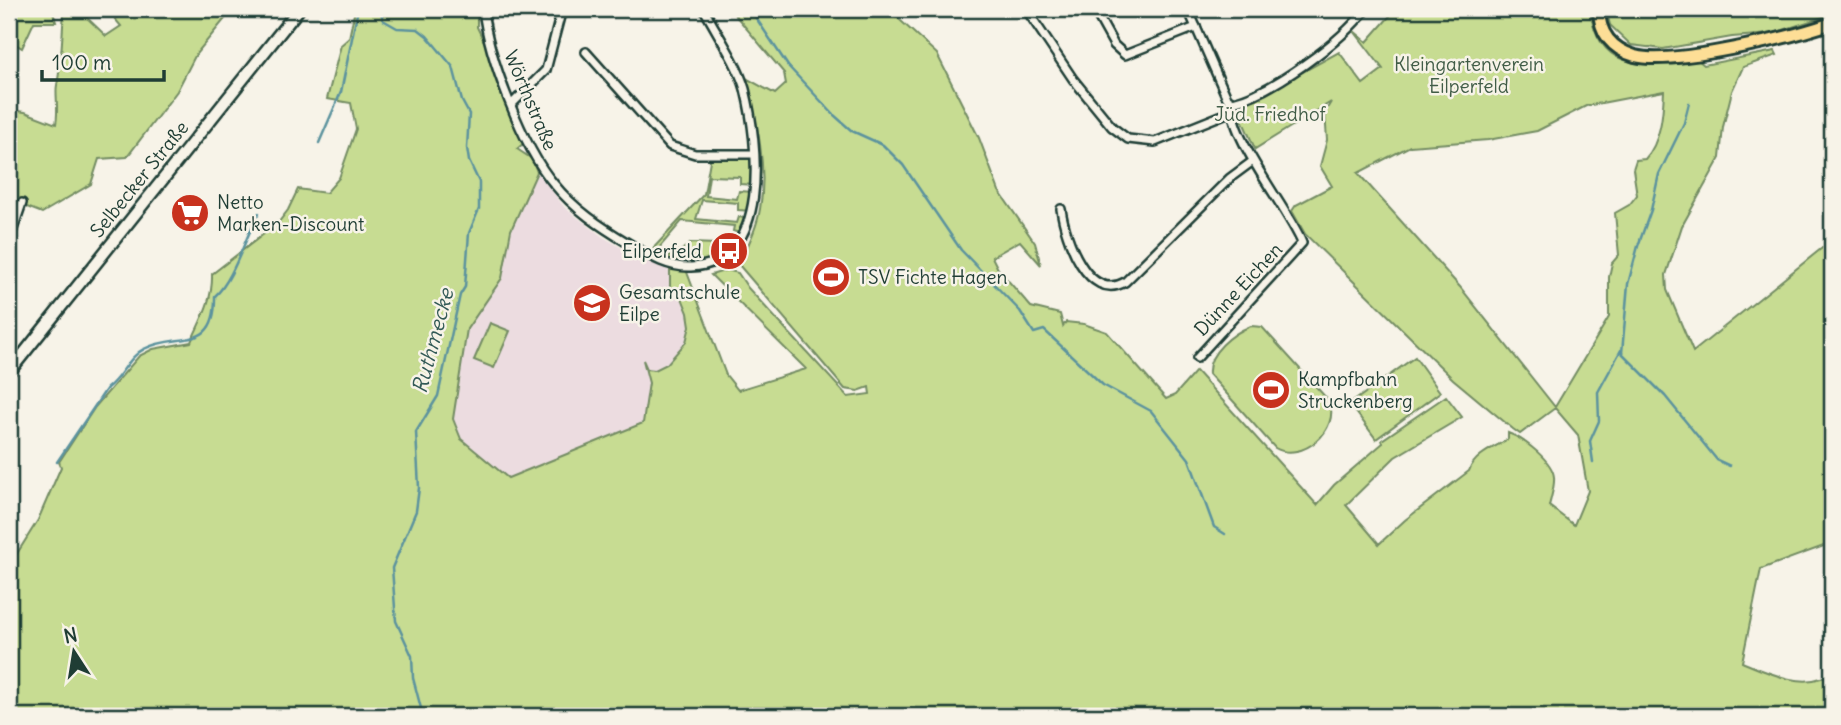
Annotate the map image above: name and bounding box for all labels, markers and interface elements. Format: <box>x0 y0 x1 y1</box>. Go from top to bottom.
scale bar <box>42 38 164 82</box>
street label: Wörthstraße <box>499 46 563 154</box>
text: 100 m <box>52 49 111 76</box>
park label: Kleingartenverein Eilperfeld <box>1394 52 1544 98</box>
park label: Jüd. Friedhof <box>1214 102 1326 126</box>
street label: Selbecker Straße <box>85 116 193 242</box>
place label: Netto Marken-Discount <box>217 190 365 236</box>
supermarket icon: Netto Marken-Discount <box>169 192 211 234</box>
bus stop icon: Eilperfeld <box>708 230 750 272</box>
street label: Dünne Eichen <box>1189 237 1287 341</box>
place label: Eilperfeld <box>622 239 702 263</box>
sports icon: TSV Fichte Hagen <box>810 256 852 298</box>
place label: TSV Fichte Hagen <box>858 265 1008 289</box>
place label: Gesamtschule Eilpe <box>619 280 740 326</box>
school or university icon: Gesamtschule Eilpe <box>571 282 613 324</box>
water label: Ruthmecke <box>406 284 460 396</box>
place label: Kampfbahn Struckenberg <box>1298 367 1413 413</box>
sports icon: Kampfbahn Struckenberg <box>1250 369 1292 411</box>
north arrow <box>38 616 108 686</box>
text: N <box>62 622 79 648</box>

